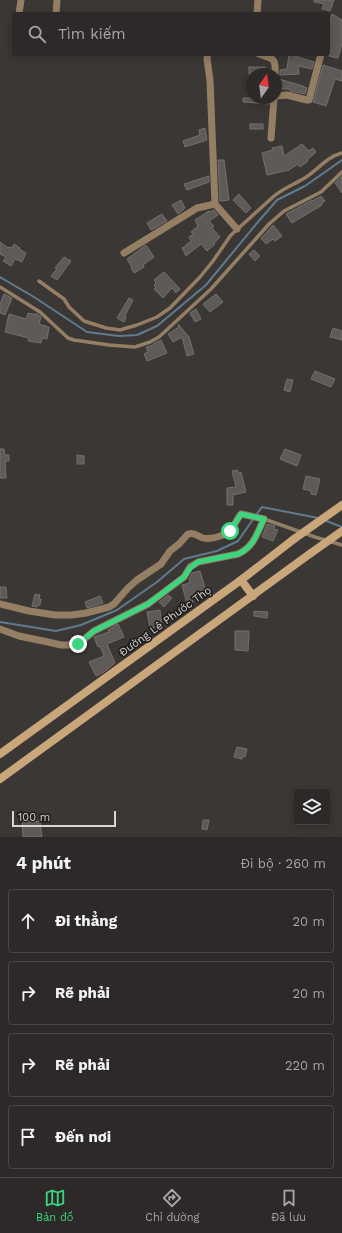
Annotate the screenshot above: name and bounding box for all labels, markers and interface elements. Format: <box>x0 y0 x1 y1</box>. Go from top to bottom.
search box <box>12 12 330 56</box>
icon: search <box>26 23 48 45</box>
text: Tìm kiếm <box>58 25 126 43</box>
north arrow <box>246 68 282 104</box>
route start <box>221 522 239 540</box>
street label: Đường Lê Phước Thọ <box>117 584 214 659</box>
route end <box>69 635 87 653</box>
map controls <box>294 789 330 825</box>
button: layers <box>294 789 330 825</box>
scale bar <box>12 809 116 828</box>
text: 100 m <box>18 811 50 824</box>
text: 4 phút <box>16 853 71 873</box>
text: Đi bộ · 260 m <box>240 856 326 871</box>
icon: ahead <box>17 910 39 932</box>
text: Đi thẳng <box>55 912 117 930</box>
text: 20 m <box>293 914 325 929</box>
icon: right <box>17 982 39 1004</box>
text: Rẽ phải <box>55 984 110 1002</box>
text: 20 m <box>293 986 325 1001</box>
icon: right <box>17 1054 39 1076</box>
text: Rẽ phải <box>55 1056 110 1074</box>
text: 220 m <box>285 1058 325 1073</box>
icon: arrive <box>17 1126 39 1148</box>
text: Đến nơi <box>55 1128 111 1146</box>
tab: Bản đồ <box>36 1187 73 1224</box>
tab: Chỉ đường <box>145 1187 199 1224</box>
tab: Đã lưu <box>271 1187 306 1224</box>

